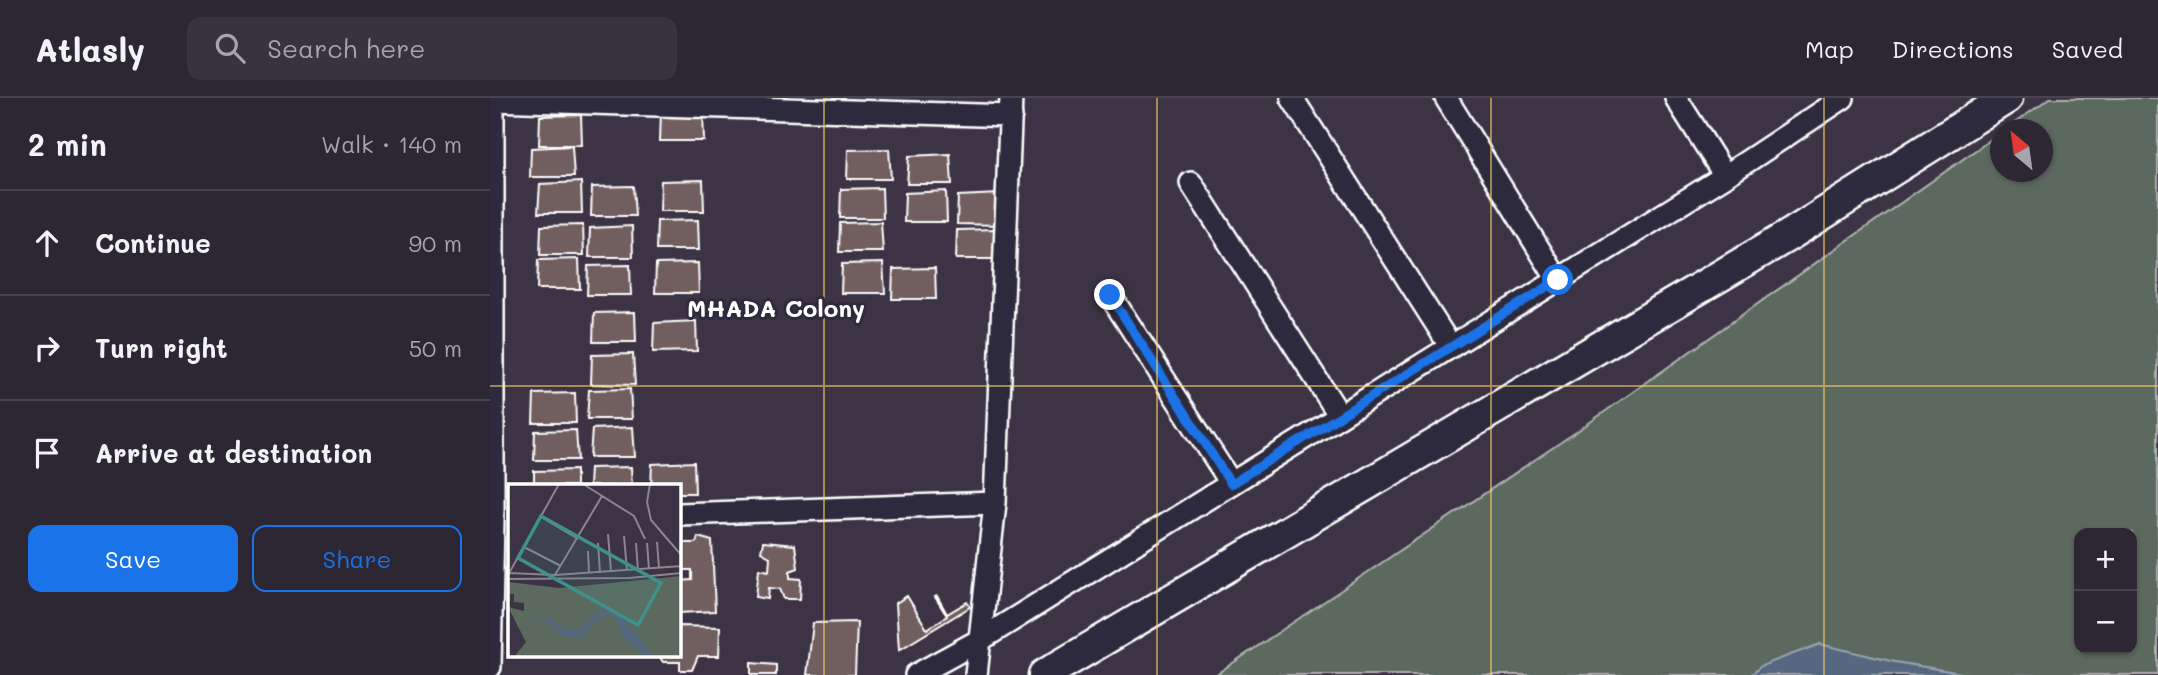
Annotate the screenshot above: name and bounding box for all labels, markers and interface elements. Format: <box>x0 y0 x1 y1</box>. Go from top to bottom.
search box <box>187 17 677 80</box>
text: Atlasly <box>35 27 145 70</box>
icon: search <box>211 29 249 67</box>
text: Search here <box>267 31 425 65</box>
text: Map <box>1805 33 1854 64</box>
text: Directions <box>1892 33 2014 64</box>
text: Saved <box>2052 33 2123 64</box>
north arrow <box>1990 119 2053 182</box>
text: 2 min <box>28 124 107 164</box>
text: Walk · 140 m <box>321 129 462 159</box>
icon: ahead <box>28 224 66 262</box>
text: Continue <box>95 226 211 260</box>
text: 90 m <box>409 228 462 258</box>
route start <box>1542 264 1573 295</box>
route end <box>1094 279 1125 310</box>
district label: MHADA Colony <box>687 292 865 323</box>
icon: right <box>28 329 66 367</box>
text: Turn right <box>95 331 228 365</box>
text: 50 m <box>409 333 462 363</box>
icon: arrive <box>28 434 66 472</box>
text: Arrive at destination <box>95 436 372 470</box>
inset map <box>508 484 681 658</box>
button: Save <box>28 525 238 592</box>
button: Share <box>252 525 462 592</box>
map controls <box>2074 528 2137 654</box>
button: + <box>2074 528 2137 591</box>
button: − <box>2074 591 2137 654</box>

